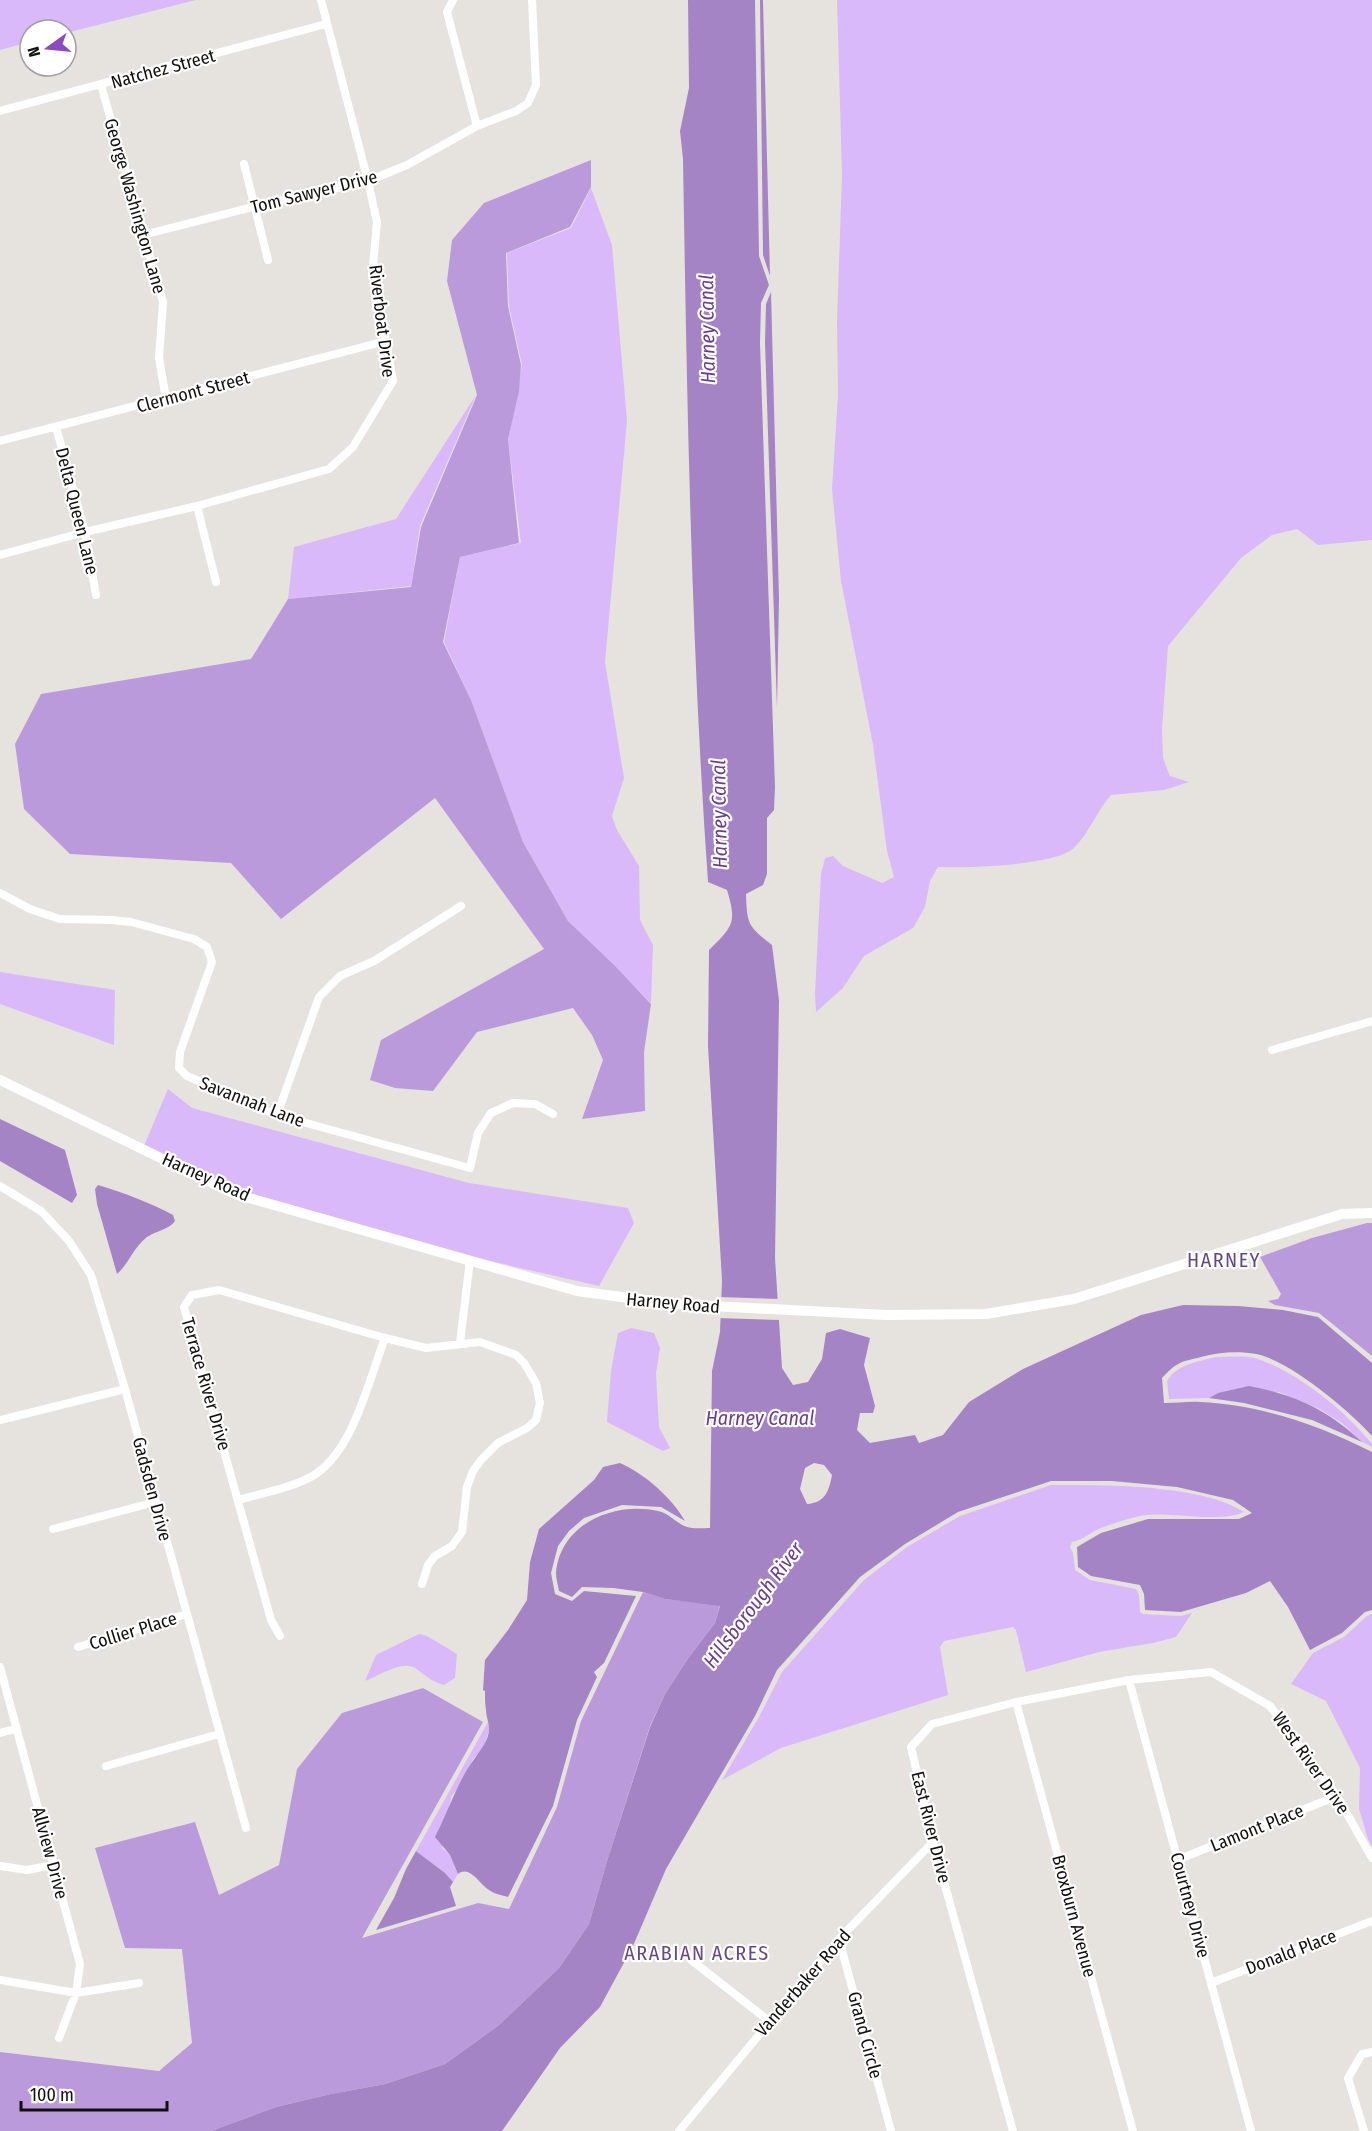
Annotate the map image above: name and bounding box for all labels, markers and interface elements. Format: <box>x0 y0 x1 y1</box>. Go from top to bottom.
north arrow <box>18 18 78 78</box>
text: N <box>24 45 44 59</box>
street label: Natchez Street <box>109 45 218 93</box>
street label: George Washington Lane <box>99 116 171 296</box>
street label: Tom Sawyer Drive <box>248 166 380 218</box>
street label: Riverboat Drive <box>364 263 400 379</box>
water label: Harney Canal <box>694 274 720 384</box>
street label: Clermont Street <box>134 366 252 418</box>
street label: Delta Queen Lane <box>51 445 103 577</box>
water label: Harney Canal <box>706 759 732 869</box>
street label: Savannah Lane <box>196 1072 308 1132</box>
street label: Harney Road <box>159 1148 253 1206</box>
district label: HARNEY <box>1187 1248 1261 1272</box>
street label: Harney Road <box>625 1288 721 1318</box>
street label: Terrace River Drive <box>176 1315 236 1453</box>
water label: Harney Canal <box>706 1406 814 1430</box>
street label: Gadsden Drive <box>128 1435 176 1544</box>
water label: Hillsborough River <box>698 1537 809 1672</box>
street label: Collier Place <box>86 1607 180 1655</box>
street label: West River Drive <box>1268 1708 1354 1818</box>
street label: East River Drive <box>906 1769 956 1885</box>
street label: Lamont Place <box>1207 1799 1307 1857</box>
street label: Allview Drive <box>27 1805 73 1902</box>
street label: Courtney Drive <box>1165 1850 1215 1960</box>
street label: Broxburn Avenue <box>1047 1852 1101 1980</box>
street label: Vanderbaker Road <box>750 1925 856 2041</box>
street label: Donald Place <box>1242 1925 1340 1979</box>
district label: ARABIAN ACRES <box>624 1941 770 1965</box>
street label: Grand Circle <box>843 1989 887 2081</box>
scale bar <box>21 2074 166 2112</box>
text: 100 m <box>30 2084 74 2106</box>

